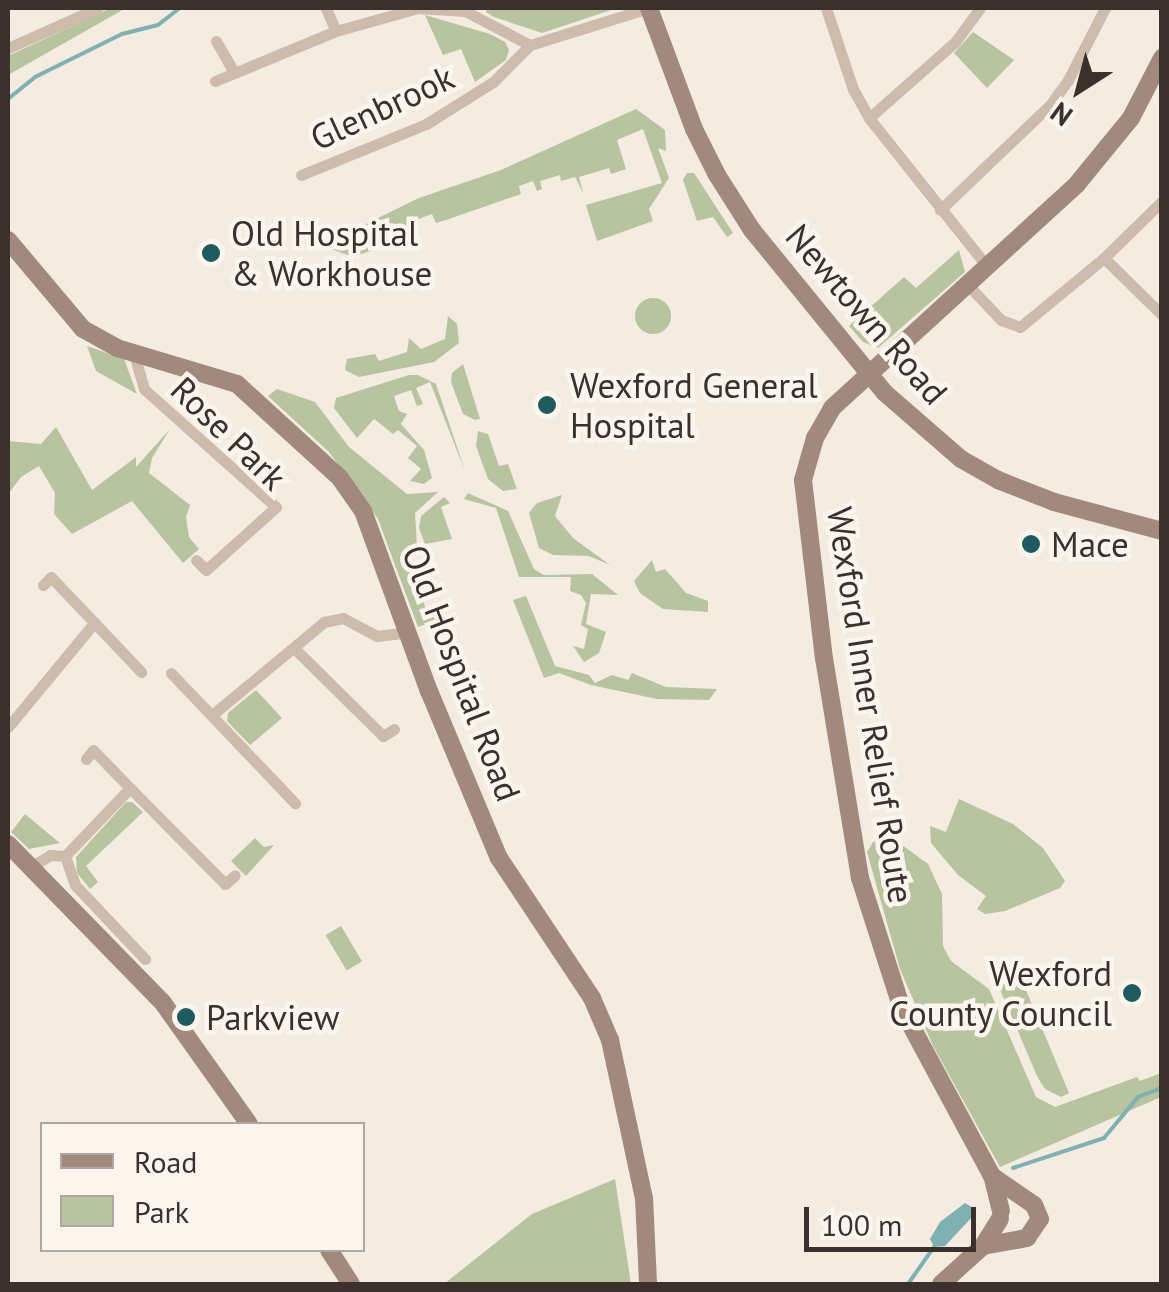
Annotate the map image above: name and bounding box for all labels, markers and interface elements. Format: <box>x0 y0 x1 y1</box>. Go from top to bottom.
north arrow <box>1029 40 1129 140</box>
street label: Glenbrook <box>303 55 461 159</box>
text: N <box>1043 94 1079 135</box>
place label: Old Hospital & Workhouse <box>231 212 433 294</box>
street label: Newtown Road <box>777 215 957 413</box>
marker: Old Hospital & Workhouse <box>200 242 222 264</box>
place label: Wexford General Hospital <box>570 364 818 446</box>
street label: Rose Park <box>163 368 295 498</box>
marker: Wexford General Hospital <box>534 392 560 418</box>
street label: Wexford Inner Relief Route <box>819 504 923 906</box>
place label: Mace <box>1051 523 1129 565</box>
marker: Mace <box>1020 533 1042 555</box>
street label: Old Hospital Road <box>394 539 530 807</box>
place label: Wexford County Council <box>888 952 1112 1034</box>
marker: Wexford County Council <box>1121 982 1143 1004</box>
place label: Parkview <box>206 996 339 1038</box>
marker: Parkview <box>175 1006 197 1028</box>
legend <box>40 1122 365 1252</box>
text: Road <box>134 1142 198 1181</box>
scale bar <box>809 1187 982 1249</box>
text: Park <box>134 1192 189 1231</box>
text: 100 m <box>821 1205 902 1244</box>

